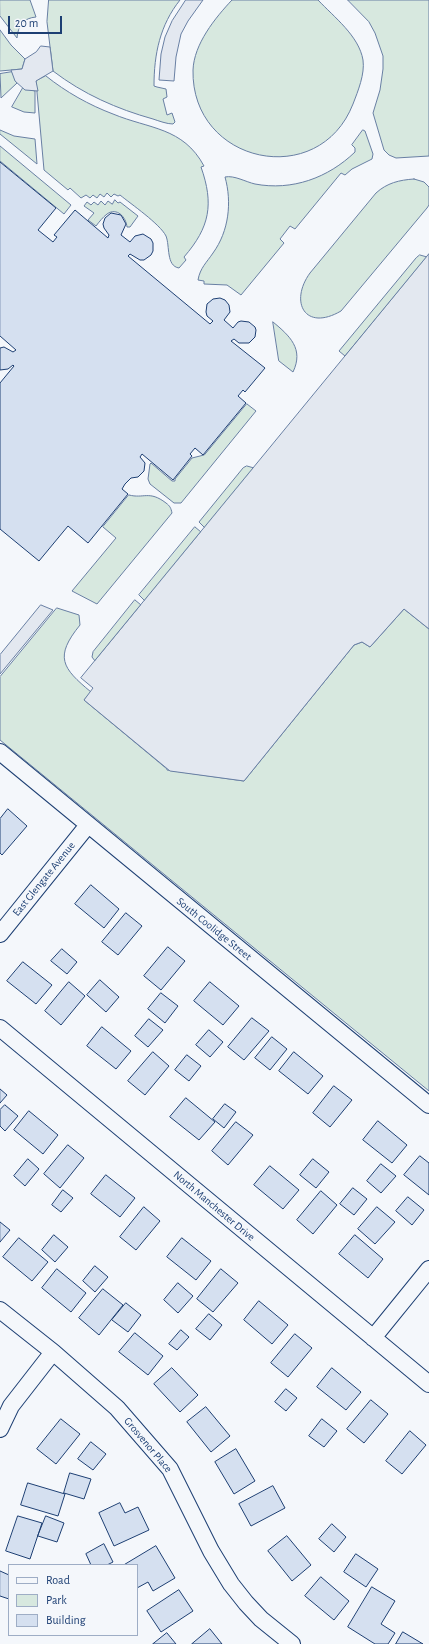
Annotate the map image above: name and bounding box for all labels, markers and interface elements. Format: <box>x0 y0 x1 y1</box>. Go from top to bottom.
scale bar <box>10 8 64 34</box>
text: 20 m <box>15 17 38 29</box>
street label: East Glengate Avenue <box>10 839 78 919</box>
street label: South Coolidge Street <box>174 895 254 963</box>
street label: North Manchester Drive <box>171 1168 257 1244</box>
street label: Grosvenor Place <box>121 1415 175 1475</box>
legend <box>8 1564 138 1636</box>
text: Road <box>46 1574 70 1586</box>
text: Park <box>46 1594 67 1606</box>
text: Building <box>46 1614 86 1626</box>

